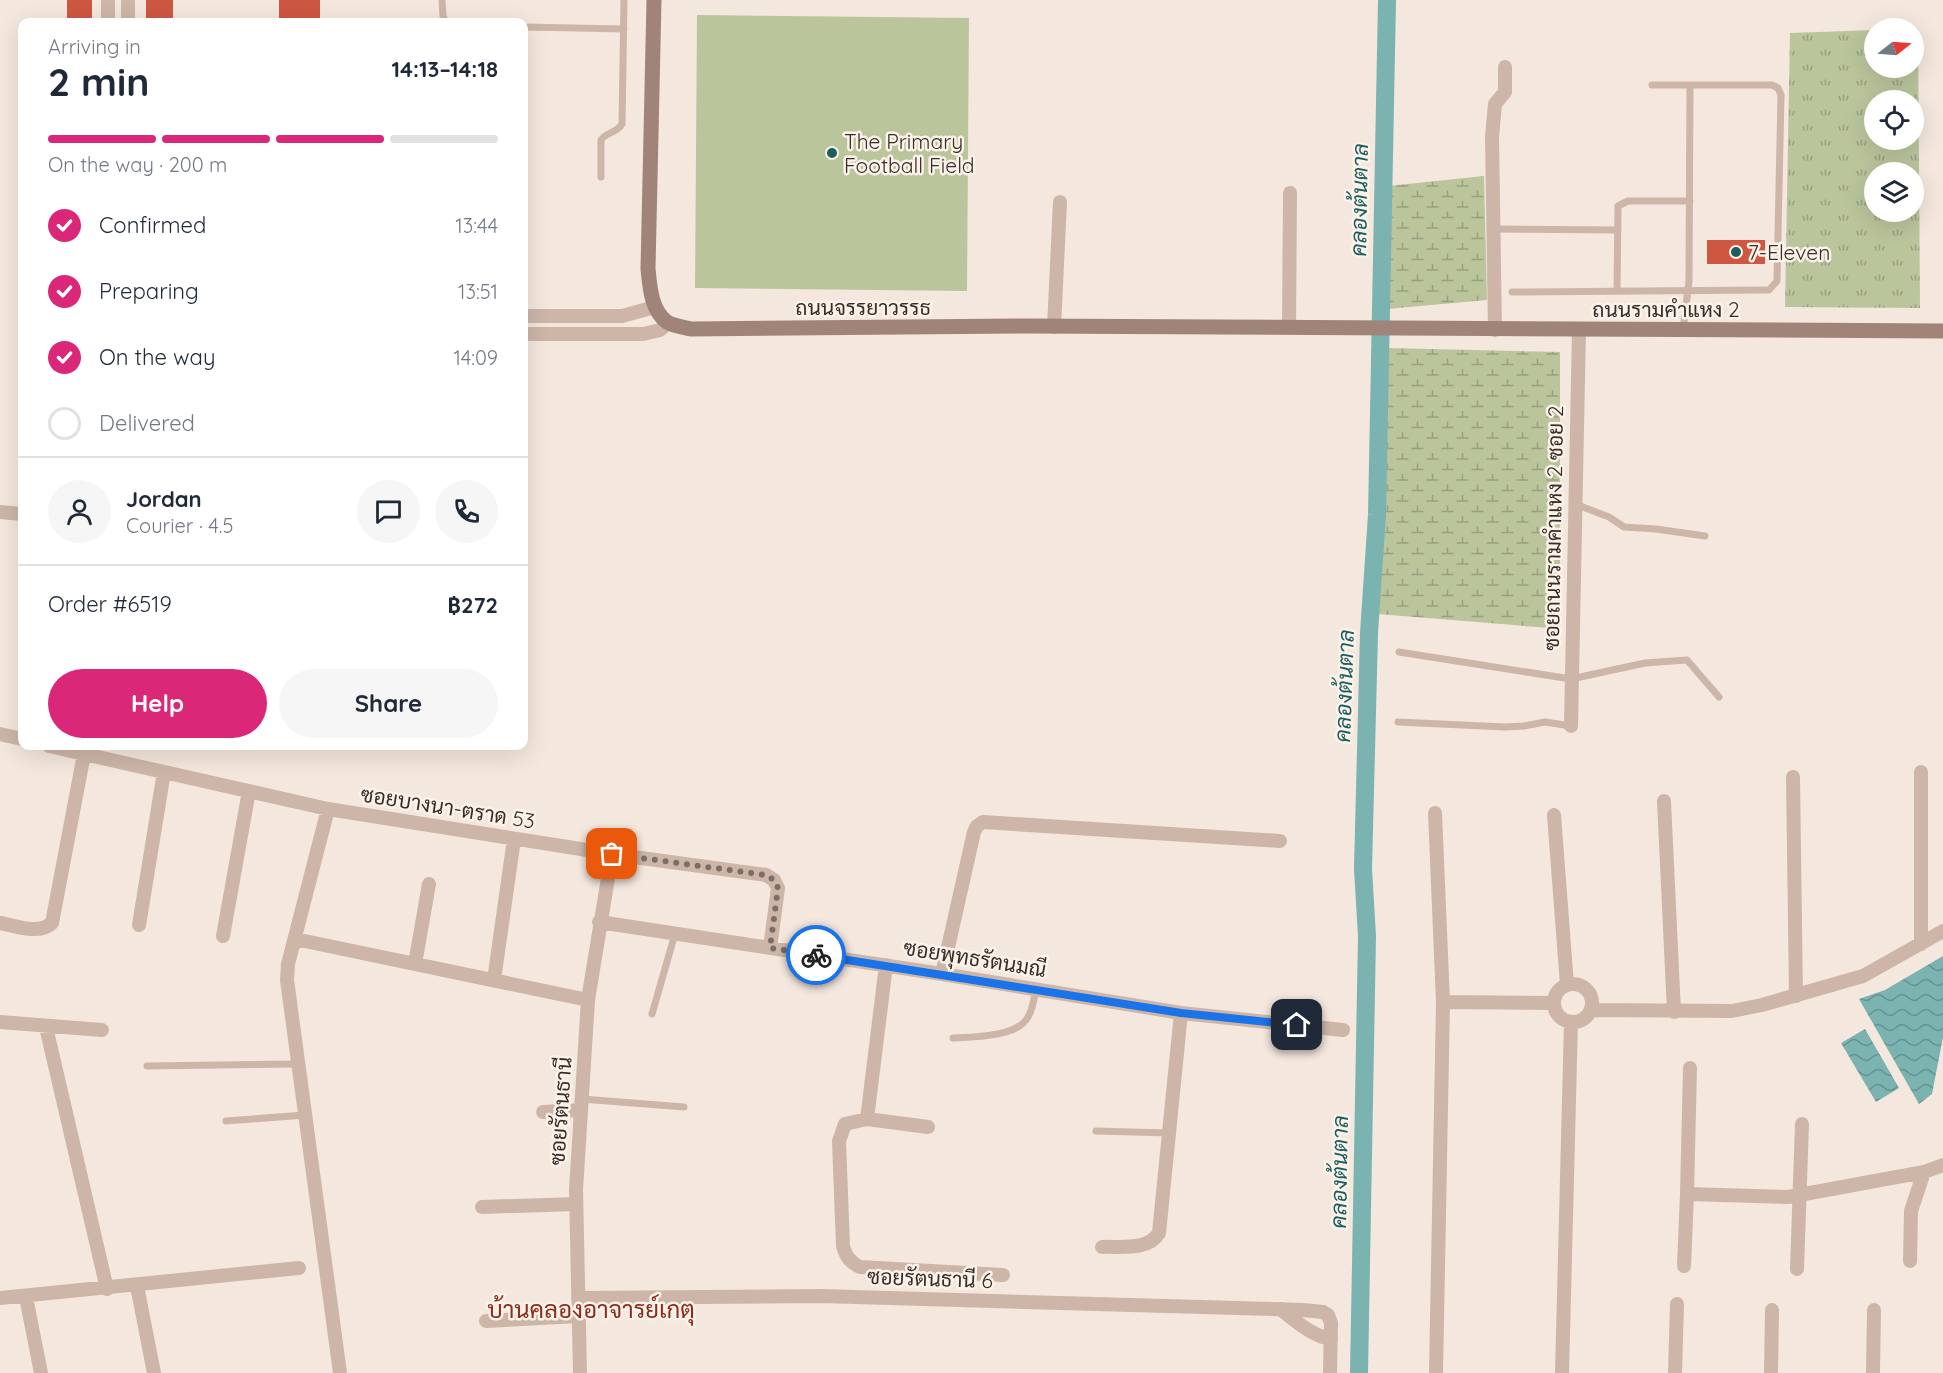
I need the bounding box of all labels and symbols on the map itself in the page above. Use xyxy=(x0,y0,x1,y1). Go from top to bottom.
north arrow xyxy=(1864,18,1924,78)
place label: The Primary Football Field xyxy=(844,128,975,178)
water label: คลองต้นตาล xyxy=(1344,143,1374,257)
marker: The Primary Football Field xyxy=(825,146,839,160)
place label: 7-Eleven xyxy=(1748,239,1830,265)
marker: 7-Eleven xyxy=(1729,245,1743,259)
street label: ถนนจรรยาวรรธ xyxy=(795,294,931,320)
street label: ถนนรามคำแหง 2 xyxy=(1592,296,1740,322)
street label: ซอยถนนรามคำแหง 2 ซอย 2 xyxy=(1538,405,1568,651)
water label: คลองต้นตาล xyxy=(1328,629,1360,743)
street label: ซอยบางนา-ตราด 53 xyxy=(359,780,537,834)
pin xyxy=(586,828,637,879)
courier xyxy=(786,925,846,985)
street label: ซอยพุทธรัตนมณี xyxy=(901,934,1048,984)
pin xyxy=(1271,999,1322,1050)
street label: ซอยรัตนธานี xyxy=(543,1056,577,1166)
water label: คลองต้นตาล xyxy=(1324,1115,1354,1229)
street label: ซอยรัตนธานี 6 xyxy=(867,1263,993,1293)
district label: บ้านคลองอาจารย์เกตุ xyxy=(487,1294,695,1326)

